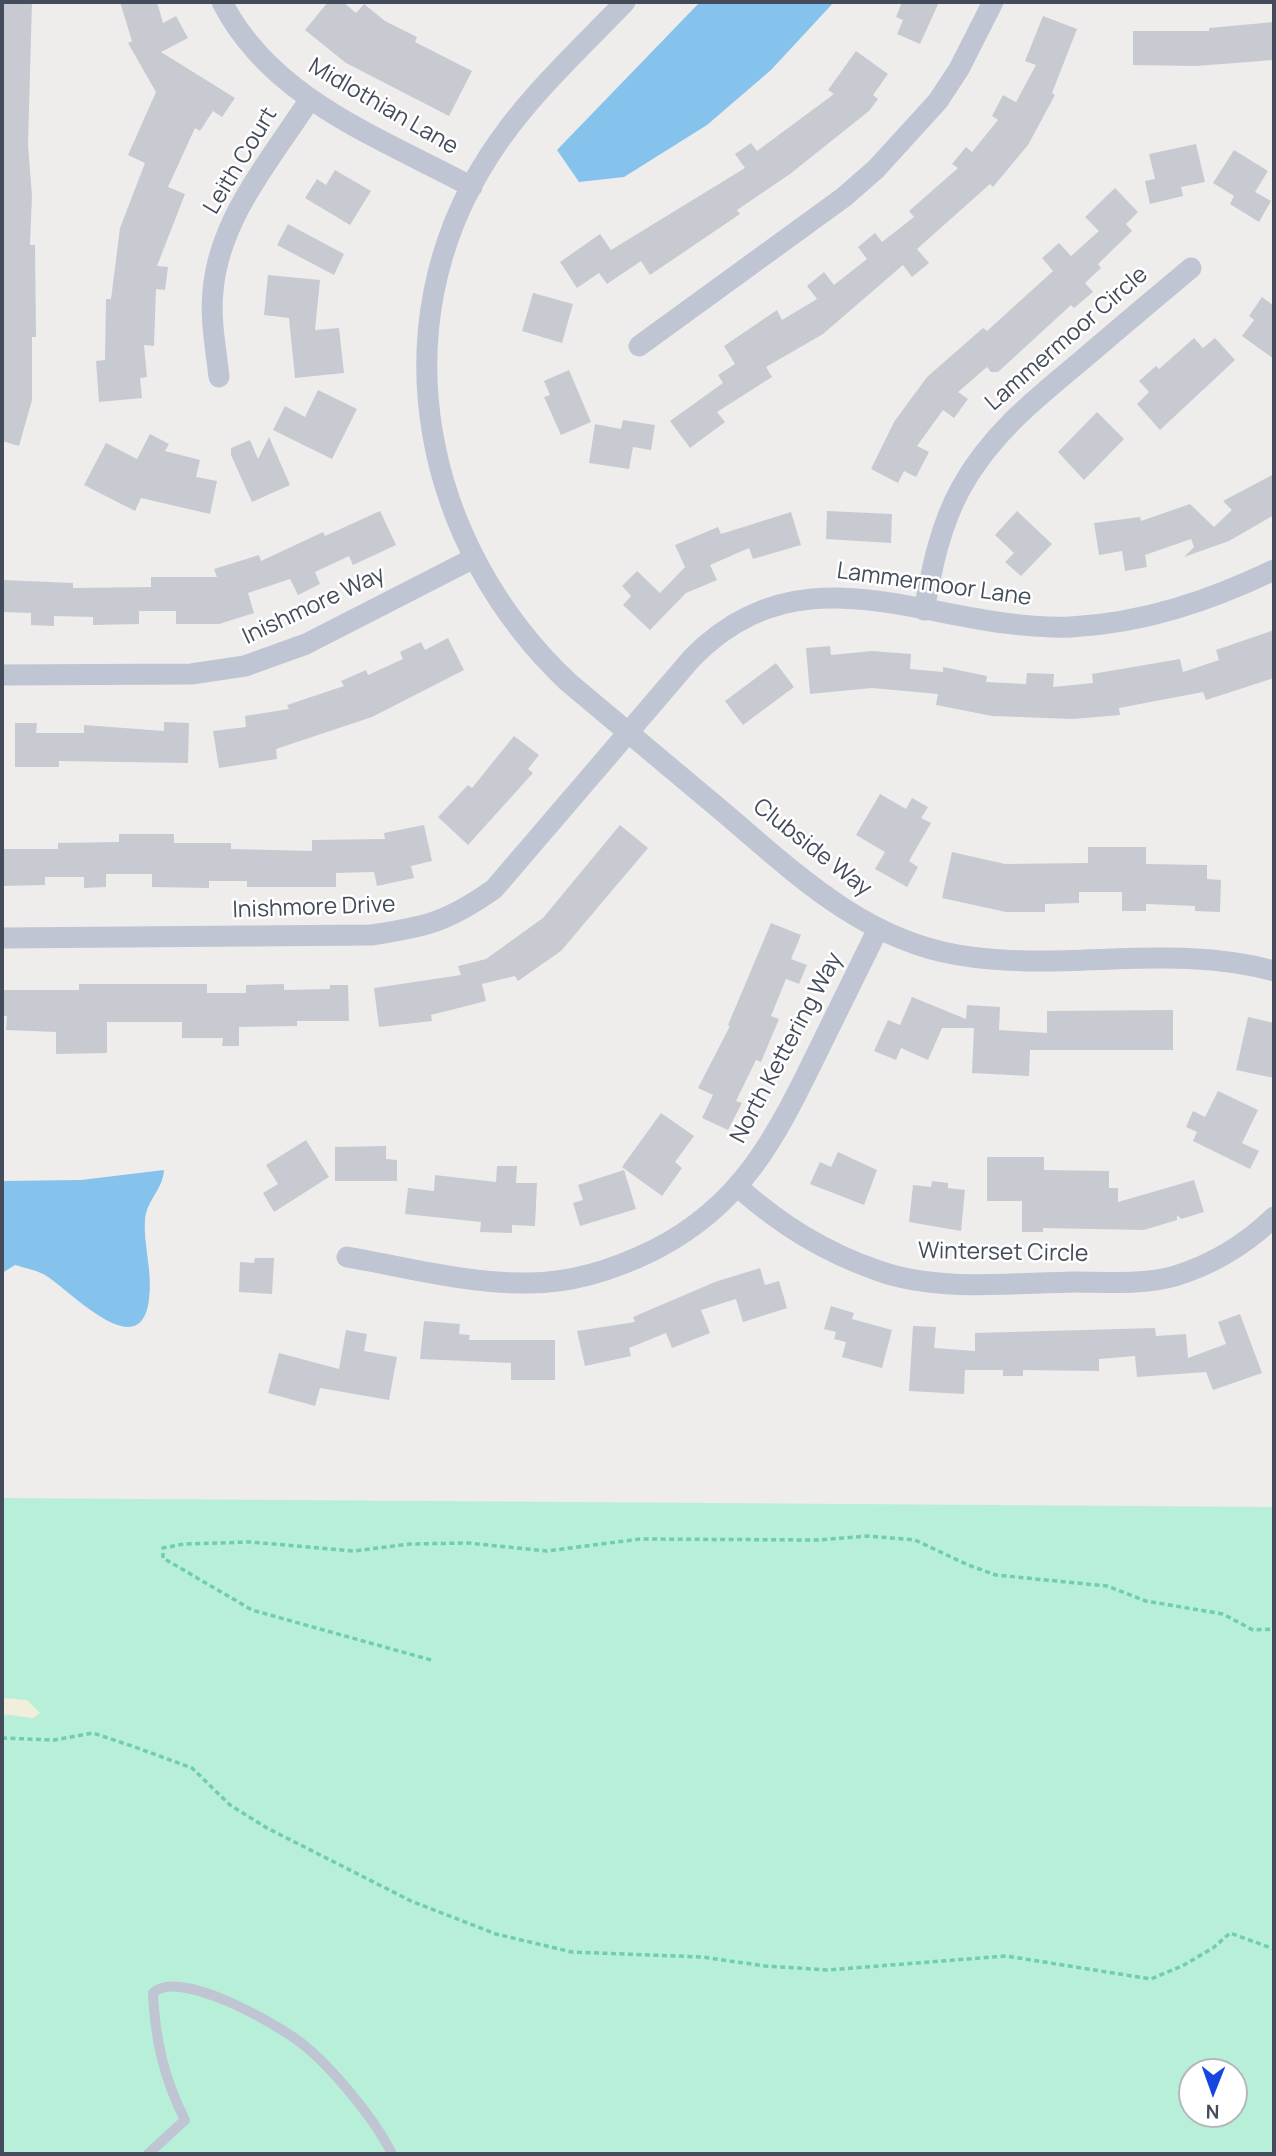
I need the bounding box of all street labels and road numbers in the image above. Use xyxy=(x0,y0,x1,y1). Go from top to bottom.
street label: Midlothian Lane xyxy=(303,53,463,161)
street label: Leith Court xyxy=(198,103,284,219)
street label: Lammermoor Circle xyxy=(980,261,1154,417)
street label: Lammermoor Lane xyxy=(835,558,1033,612)
street label: Inishmore Way xyxy=(238,561,390,651)
street label: Clubside Way xyxy=(747,793,877,903)
street label: Inishmore Drive xyxy=(232,891,396,925)
street label: North Kettering Way xyxy=(725,948,849,1148)
street label: Winterset Circle xyxy=(918,1238,1088,1268)

